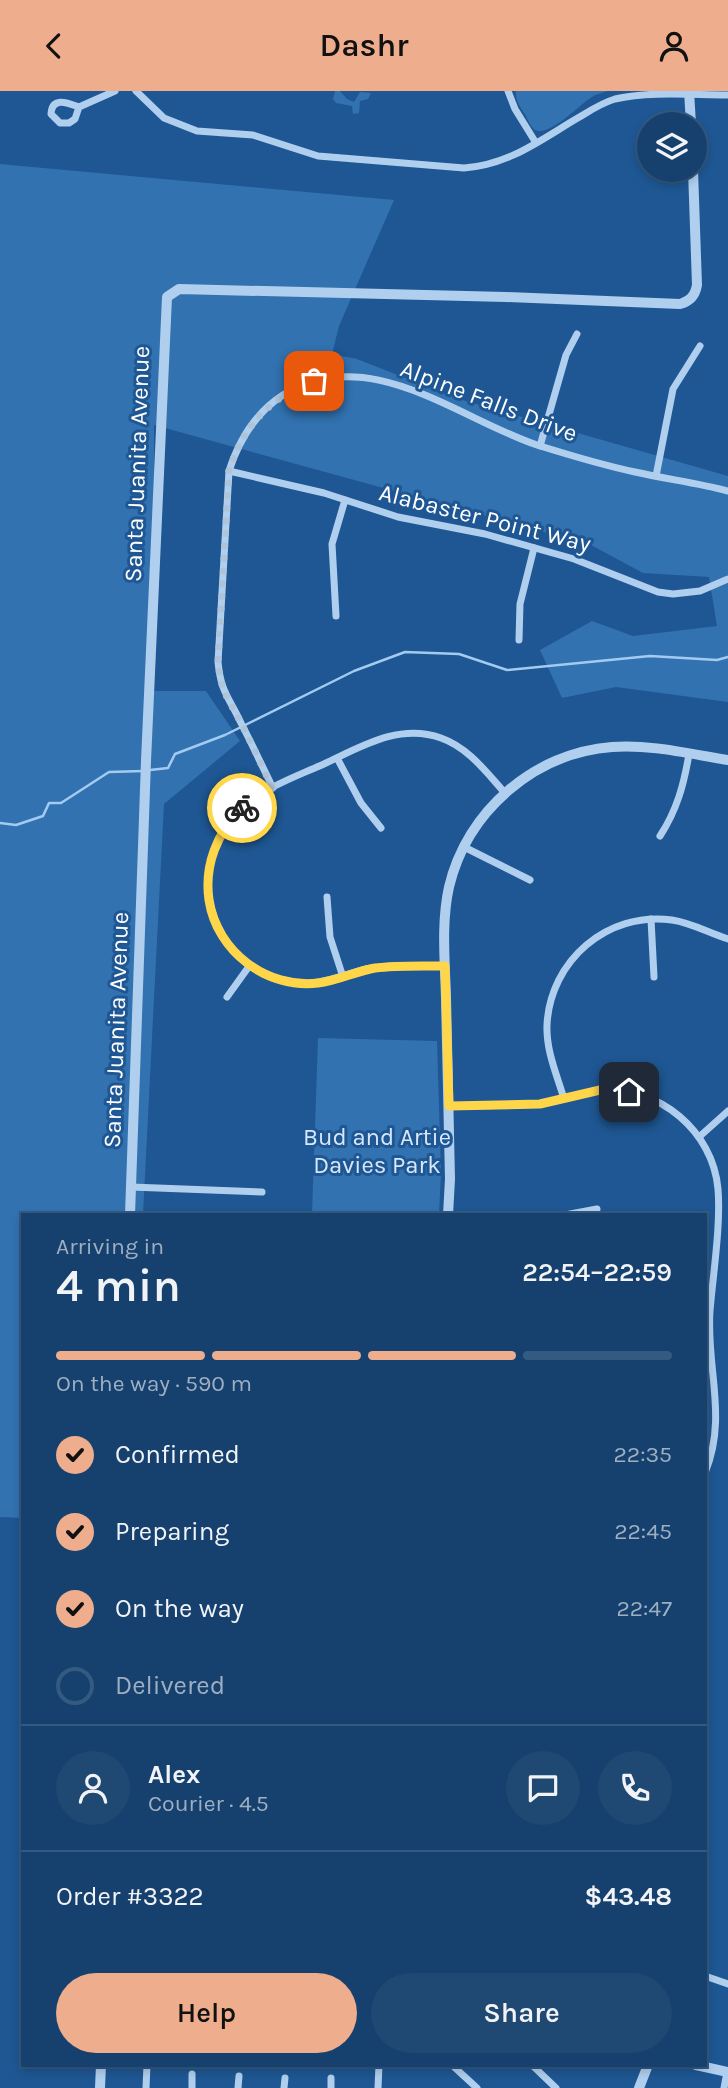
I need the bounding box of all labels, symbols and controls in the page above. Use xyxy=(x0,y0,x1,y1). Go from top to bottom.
icon: back xyxy=(35,27,73,65)
text: Dashr xyxy=(319,27,409,64)
icon: person xyxy=(655,27,693,65)
map controls xyxy=(637,112,707,182)
button: layers xyxy=(637,112,707,182)
street label: Santa Juanita Avenue xyxy=(119,346,155,582)
pin xyxy=(284,351,344,411)
street label: Alpine Falls Drive xyxy=(397,354,581,448)
icon: bag xyxy=(295,362,333,400)
street label: Alabaster Point Way xyxy=(376,478,594,558)
courier xyxy=(207,773,277,843)
icon: bike xyxy=(223,789,261,827)
street label: Santa Juanita Avenue xyxy=(98,912,134,1148)
pin xyxy=(599,1062,659,1122)
icon: home xyxy=(610,1073,648,1111)
park label: Bud and Artie Davies Park xyxy=(303,1123,451,1179)
text: Arriving in xyxy=(56,1233,164,1260)
text: 22:54–22:59 xyxy=(522,1257,672,1288)
text: 4 min xyxy=(56,1259,181,1313)
text: On the way · 590 m xyxy=(56,1370,252,1397)
icon: check xyxy=(56,1436,94,1474)
text: Confirmed xyxy=(115,1439,240,1470)
text: 22:35 xyxy=(613,1441,672,1468)
icon: check xyxy=(56,1513,94,1551)
text: Preparing xyxy=(115,1516,229,1547)
text: 22:45 xyxy=(614,1518,672,1545)
icon: check xyxy=(56,1590,94,1628)
text: On the way xyxy=(115,1593,244,1624)
text: 22:47 xyxy=(616,1595,672,1622)
text: Delivered xyxy=(115,1670,225,1701)
button: person xyxy=(56,1751,130,1825)
button: chat xyxy=(506,1751,580,1825)
button: phone xyxy=(598,1751,672,1825)
text: Alex xyxy=(148,1759,200,1790)
text: Courier · 4.5 xyxy=(148,1790,269,1817)
text: Order #3322 xyxy=(56,1881,204,1912)
text: $43.48 xyxy=(585,1881,672,1912)
button: Help xyxy=(56,1973,357,2053)
button: Share xyxy=(371,1973,672,2053)

